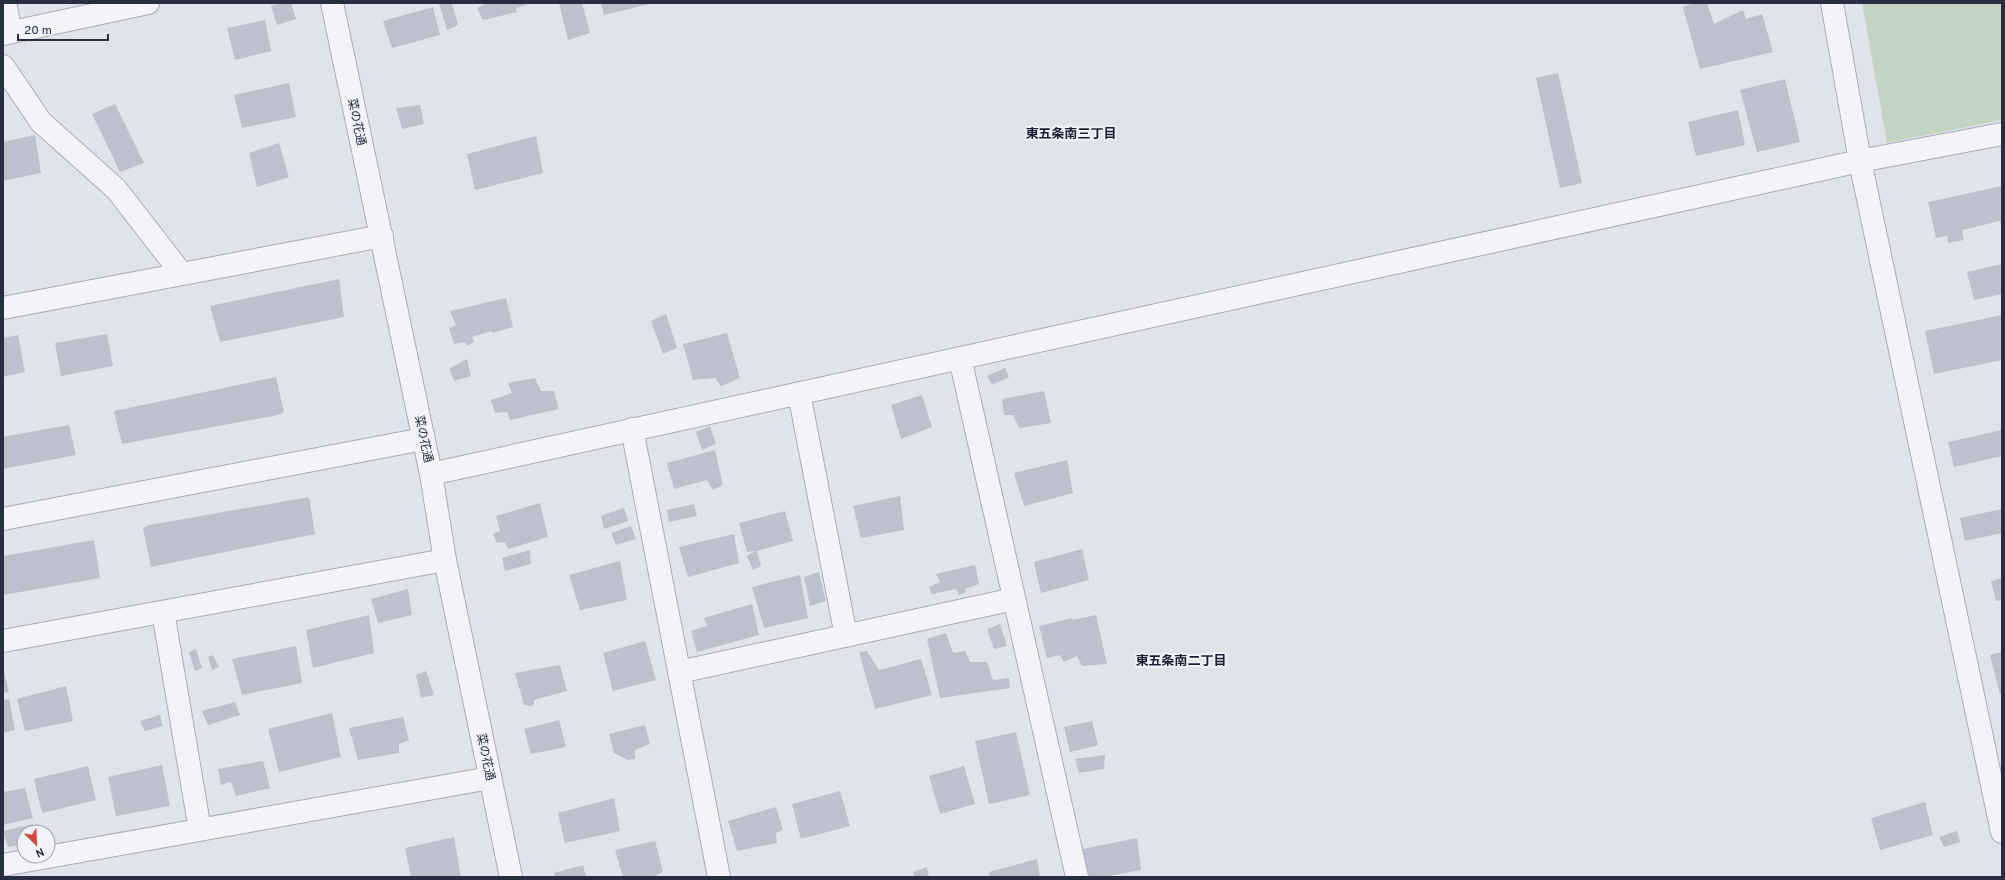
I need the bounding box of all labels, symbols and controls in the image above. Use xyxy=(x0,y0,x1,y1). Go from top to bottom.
scale bar xyxy=(18,16,108,42)
text: 20 m xyxy=(24,23,52,39)
street label: 菜の花通 xyxy=(343,97,369,147)
district label: 東五条南三丁目 xyxy=(1025,126,1117,143)
street label: 菜の花通 xyxy=(410,414,436,464)
district label: 東五条南二丁目 xyxy=(1135,653,1227,670)
street label: 菜の花通 xyxy=(472,732,498,782)
north arrow xyxy=(16,824,56,864)
text: N xyxy=(33,844,46,860)

